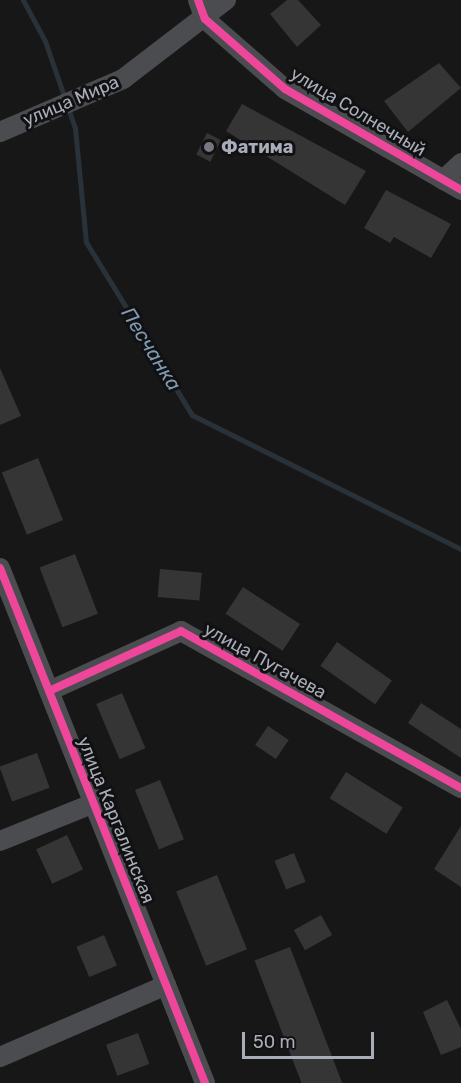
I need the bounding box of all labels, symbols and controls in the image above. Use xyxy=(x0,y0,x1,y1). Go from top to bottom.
street label: улица Солнечный xyxy=(286,63,430,161)
street label: улица Мира xyxy=(20,71,122,131)
place label: Фатима xyxy=(221,136,293,158)
marker: Фатима xyxy=(202,140,216,154)
water label: Песчанка xyxy=(116,303,186,395)
street label: улица Пугачева xyxy=(200,618,330,704)
street label: улица Каргалинская xyxy=(73,734,159,906)
scale bar xyxy=(245,1020,377,1058)
text: 50 m xyxy=(253,1031,296,1053)

